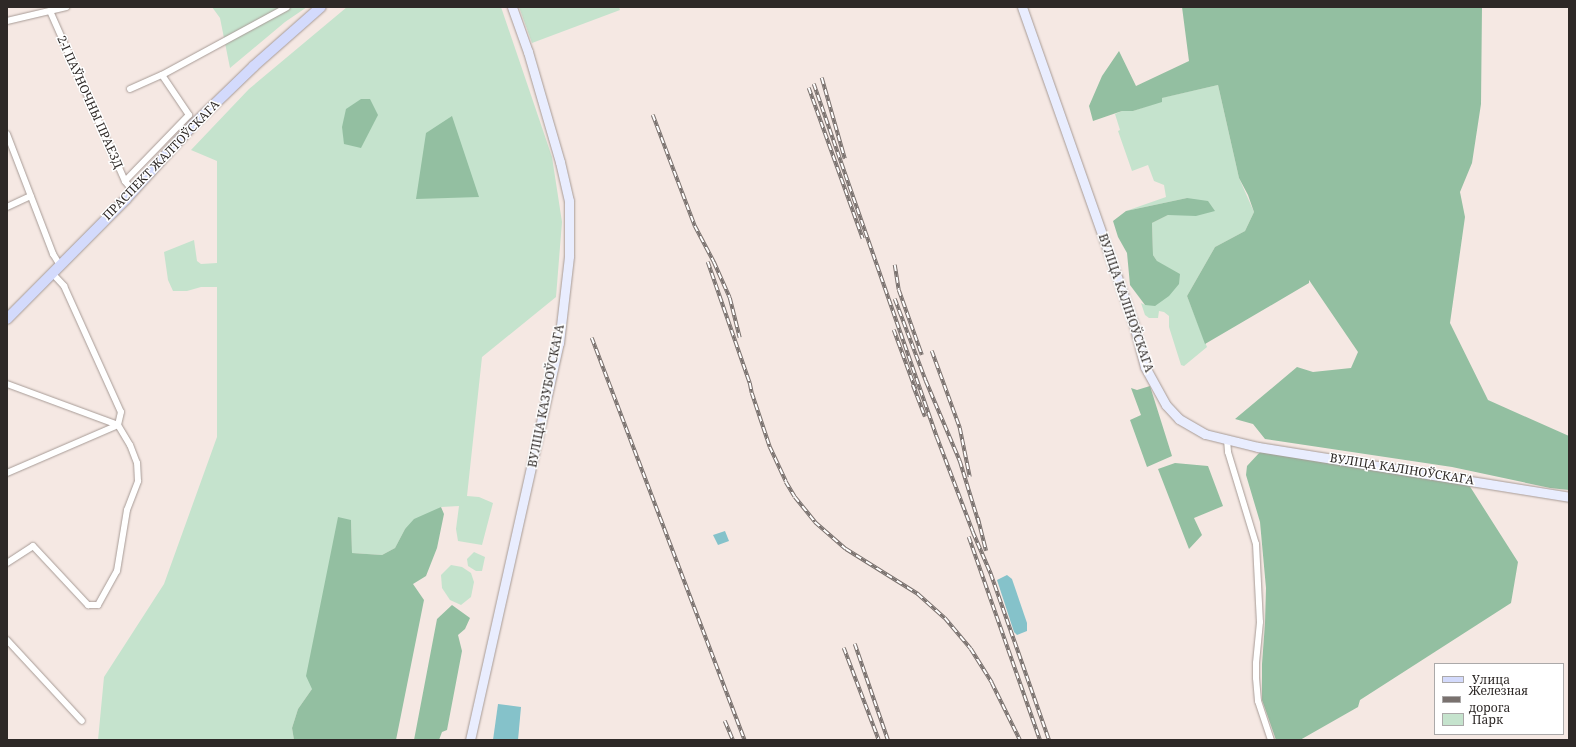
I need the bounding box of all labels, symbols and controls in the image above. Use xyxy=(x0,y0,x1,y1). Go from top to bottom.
street label: 2-І ПАЎНОЧНЫ ПРАЕЗД xyxy=(54,33,126,171)
street label: ПРАСПЕКТ ЖАЛТОЎСКАГА xyxy=(100,97,222,223)
street label: ВУЛІЦА КАЛІНОЎСКАГА xyxy=(1095,232,1157,374)
street label: ВУЛІЦА КАЗУБОЎСКАГА xyxy=(525,323,567,469)
street label: ВУЛІЦА КАЛІНОЎСКАГА xyxy=(1329,450,1475,488)
legend xyxy=(1434,663,1564,735)
text: Улица xyxy=(1472,671,1510,688)
text: Железная дорога xyxy=(1469,682,1528,716)
text: Парк xyxy=(1472,711,1503,728)

